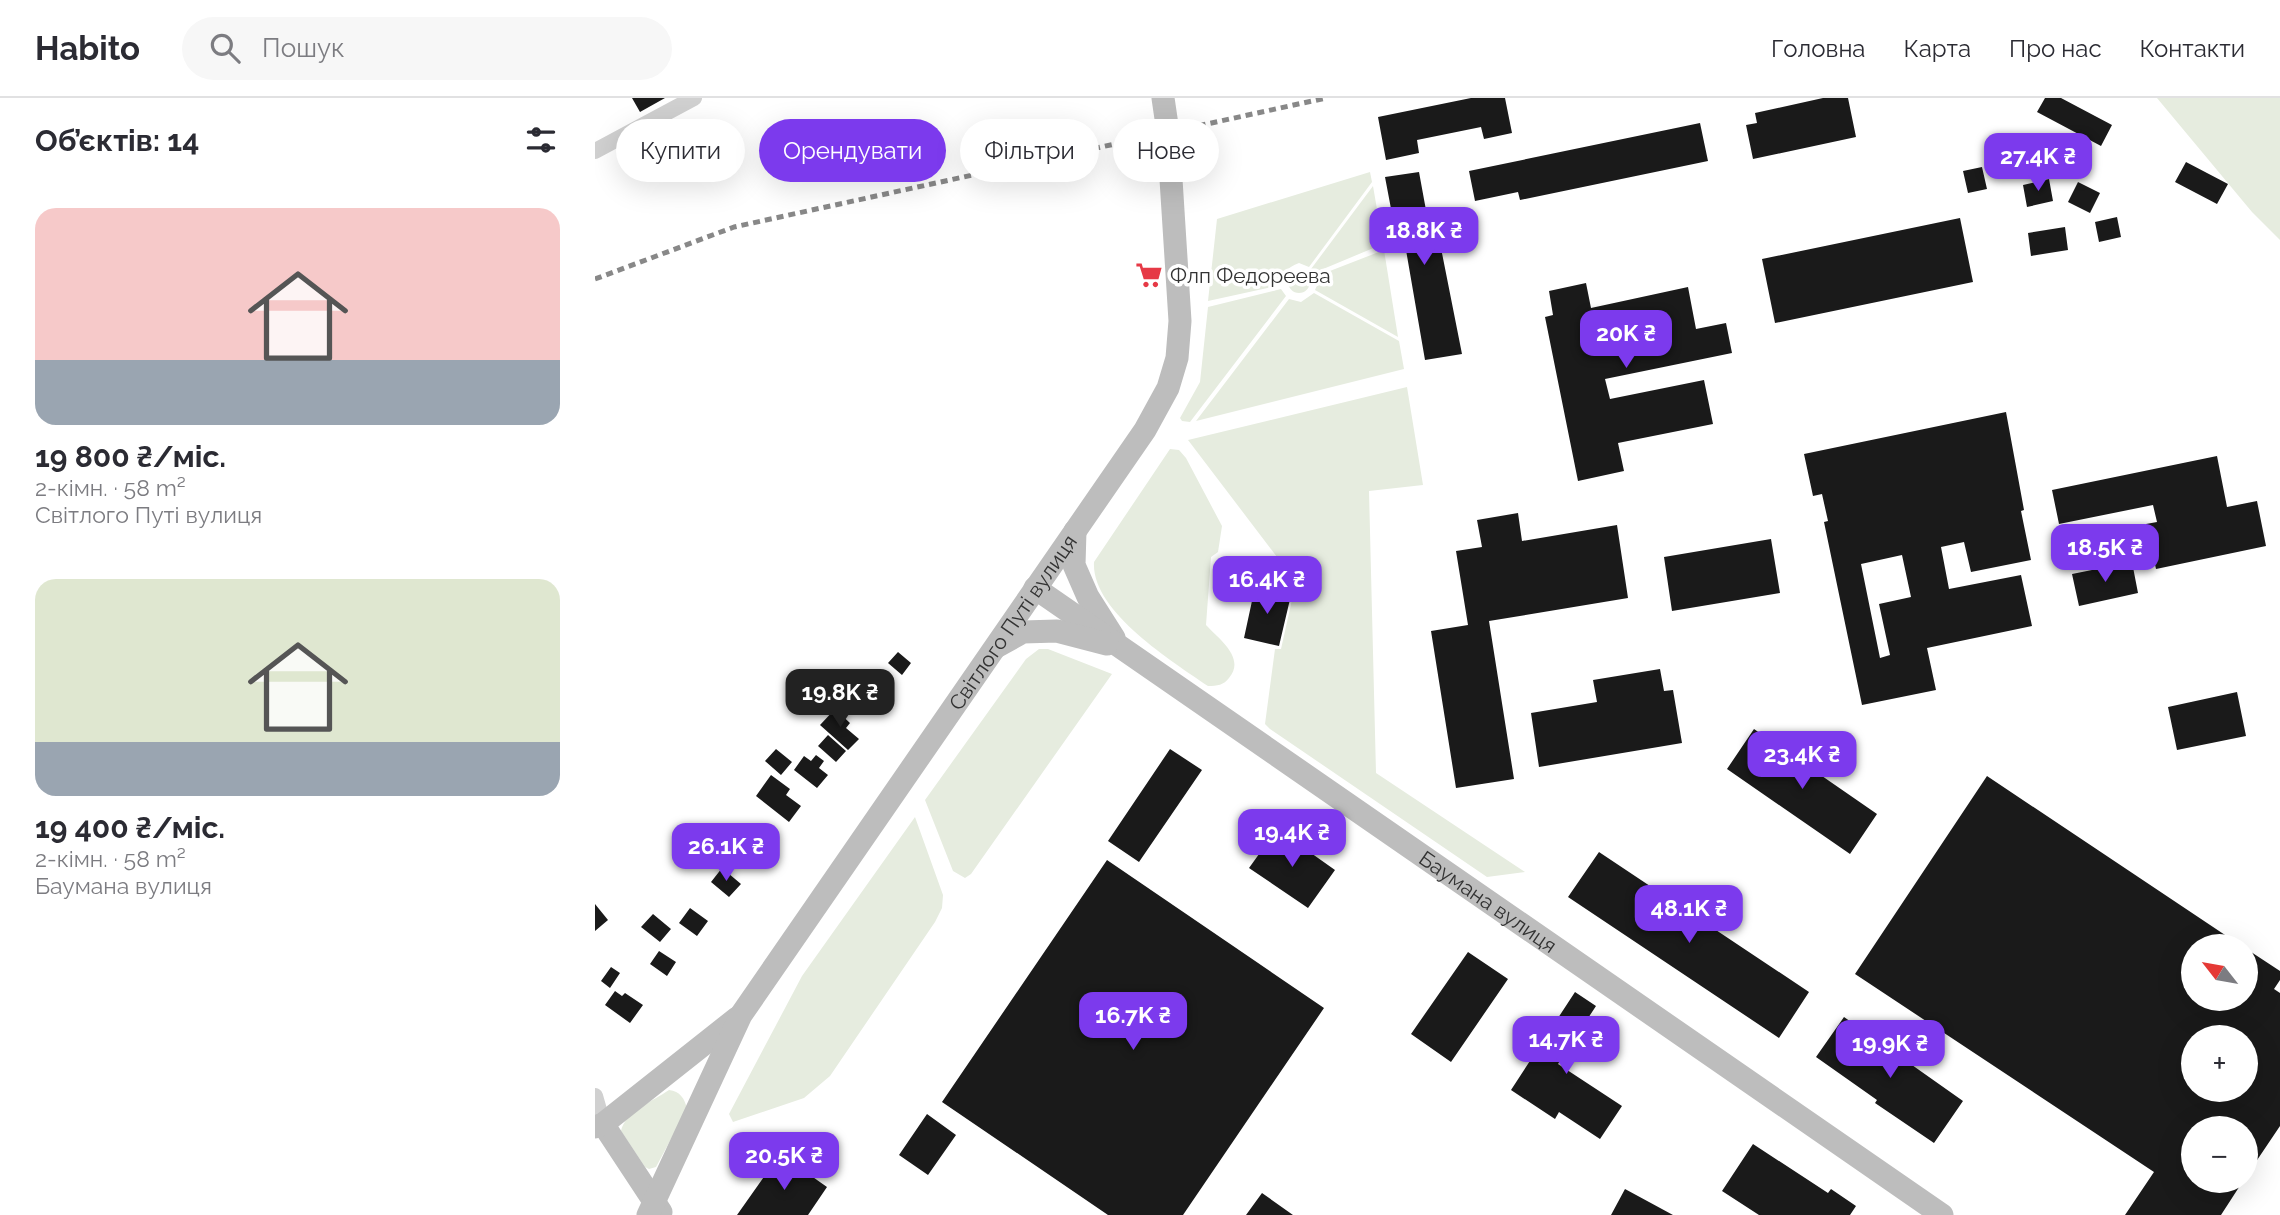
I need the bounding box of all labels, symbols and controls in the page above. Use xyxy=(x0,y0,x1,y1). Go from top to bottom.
search box xyxy=(182,17,672,80)
text: Habito xyxy=(35,29,140,68)
icon: search xyxy=(206,29,244,67)
text: Пошук xyxy=(262,33,345,63)
text: Головна xyxy=(1771,34,1865,63)
text: Карта xyxy=(1903,34,1971,63)
text: Про нас xyxy=(2009,34,2102,63)
text: Контакти xyxy=(2140,34,2245,63)
chip: Купити xyxy=(616,119,745,182)
chip: Орендувати xyxy=(759,119,946,182)
chip: Фільтри xyxy=(960,119,1099,182)
chip: Нове xyxy=(1113,119,1219,182)
icon: filters xyxy=(522,121,560,159)
text: Об’єктів: 14 xyxy=(35,123,199,158)
pin: 27.4K ₴ xyxy=(1973,134,2103,193)
text: 27.4K ₴ xyxy=(2000,142,2076,169)
pin: 18.8K ₴ xyxy=(1359,208,1489,267)
text: 18.8K ₴ xyxy=(1385,216,1463,243)
icon: home xyxy=(235,253,361,379)
supermarket icon: Флп Федореева xyxy=(1134,260,1164,290)
place label: Флп Федореева xyxy=(1170,263,1331,288)
pin: 20K ₴ xyxy=(1577,310,1675,370)
text: 20K ₴ xyxy=(1596,319,1656,346)
text: 19 800 ₴/міс. xyxy=(35,439,226,474)
text: 2-кімн. · 58 m² xyxy=(35,474,186,501)
text: Світлого Путі вулиця xyxy=(35,501,262,528)
pin: 18.5K ₴ xyxy=(2040,524,2170,584)
street label: Світлого Путі вулиця xyxy=(943,530,1082,715)
text: 18.5K ₴ xyxy=(2067,533,2143,560)
pin: 16.4K ₴ xyxy=(1202,556,1332,616)
text: 16.4K ₴ xyxy=(1229,565,1305,592)
icon: home xyxy=(235,624,361,750)
pin: 19.8K ₴ xyxy=(775,670,905,729)
text: 19.8K ₴ xyxy=(802,678,878,705)
pin: 23.4K ₴ xyxy=(1737,732,1867,791)
text: 23.4K ₴ xyxy=(1763,740,1841,767)
text: 19 400 ₴/міс. xyxy=(35,810,225,845)
pin: 19.4K ₴ xyxy=(1227,810,1357,869)
text: 19.4K ₴ xyxy=(1254,818,1330,845)
pin: 26.1K ₴ xyxy=(661,824,791,883)
text: 26.1K ₴ xyxy=(688,832,764,859)
text: 2-кімн. · 58 m² xyxy=(35,845,186,872)
street label: Баумана вулиця xyxy=(1415,845,1562,958)
text: Баумана вулиця xyxy=(35,872,212,899)
pin: 48.1K ₴ xyxy=(1624,886,1754,945)
text: 48.1K ₴ xyxy=(1651,894,1727,921)
north arrow xyxy=(2181,934,2257,1012)
map controls xyxy=(2181,934,2258,1193)
pin: 16.7K ₴ xyxy=(1068,992,1198,1052)
text: 16.7K ₴ xyxy=(1095,1001,1171,1028)
pin: 14.7K ₴ xyxy=(1501,1016,1631,1076)
pin: 19.9K ₴ xyxy=(1825,1020,1955,1080)
text: 14.7K ₴ xyxy=(1528,1025,1604,1052)
button: + xyxy=(2181,1025,2258,1102)
text: 19.9K ₴ xyxy=(1852,1029,1928,1056)
button: − xyxy=(2181,1116,2258,1193)
pin: 20.5K ₴ xyxy=(719,1132,849,1192)
text: 20.5K ₴ xyxy=(745,1141,823,1168)

